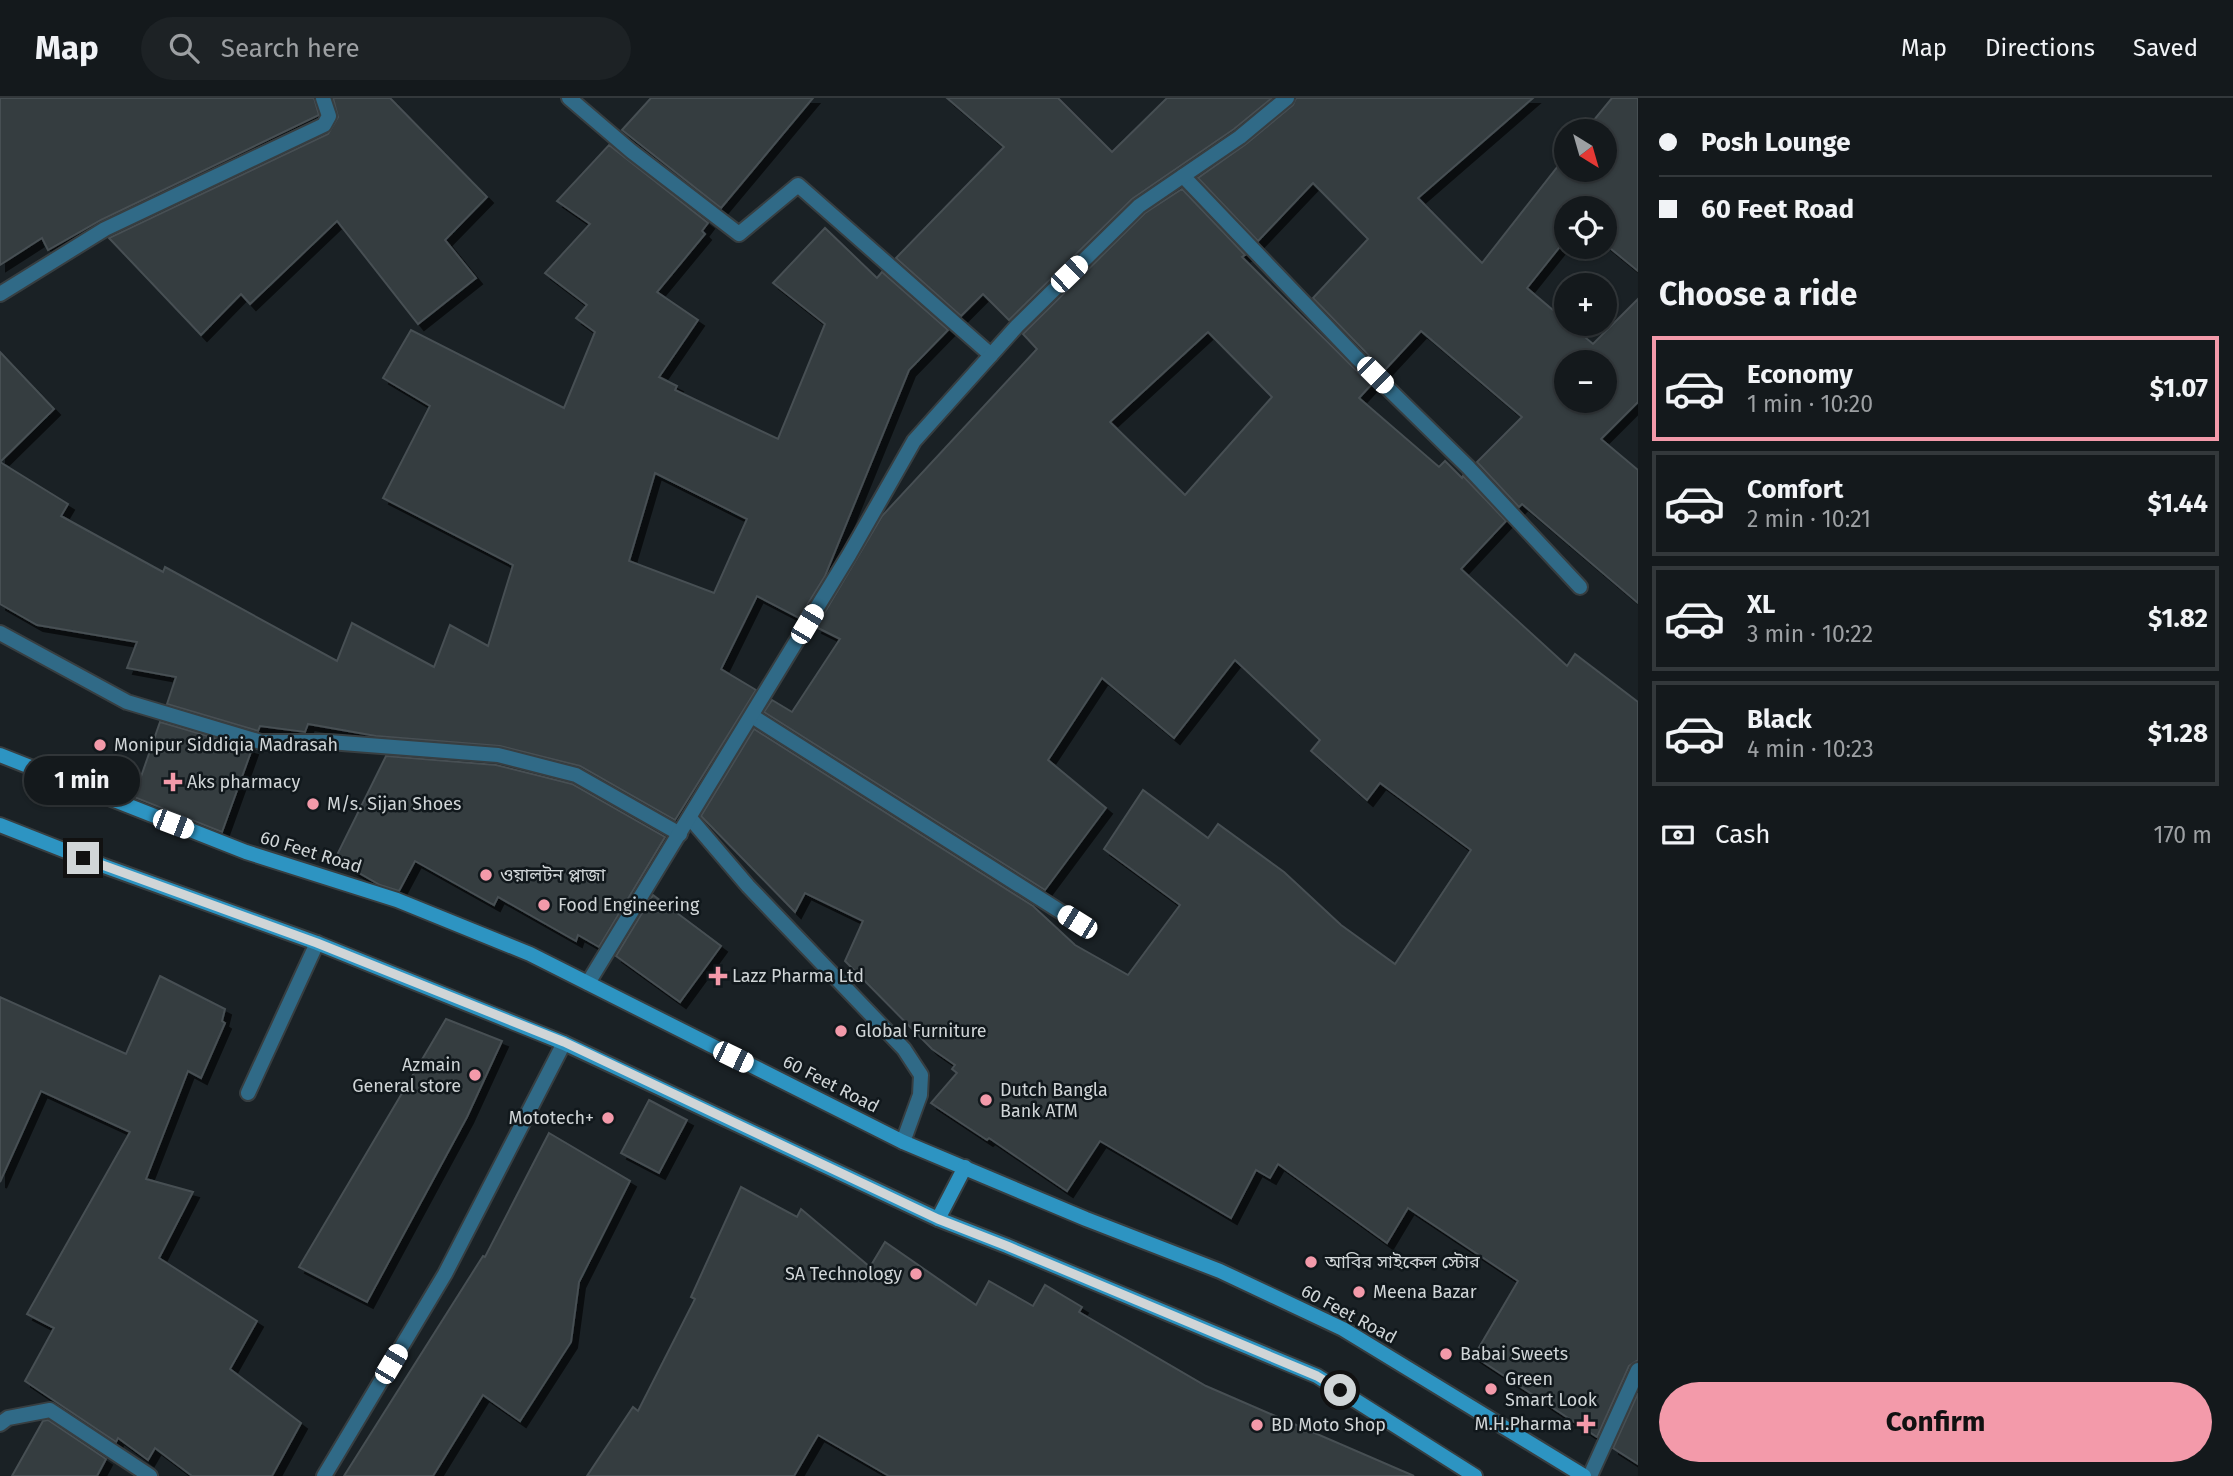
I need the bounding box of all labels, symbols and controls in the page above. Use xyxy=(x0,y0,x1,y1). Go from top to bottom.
search box xyxy=(141,17,631,80)
text: Map xyxy=(35,28,99,68)
icon: search xyxy=(165,29,203,67)
text: Search here xyxy=(221,33,360,64)
text: Map xyxy=(1901,34,1947,62)
text: Directions xyxy=(1985,34,2095,62)
text: Saved xyxy=(2133,34,2198,62)
north arrow xyxy=(1554,119,1617,182)
map controls xyxy=(1554,119,1617,413)
text: Posh Lounge xyxy=(1701,127,1851,158)
text: 60 Feet Road xyxy=(1701,194,1854,225)
button: locate xyxy=(1554,196,1617,259)
car xyxy=(1047,252,1092,296)
button: + xyxy=(1554,273,1617,336)
text: Choose a ride xyxy=(1659,275,1857,313)
button: − xyxy=(1554,350,1617,413)
car xyxy=(1353,353,1398,397)
icon: car xyxy=(1663,357,1726,420)
text: Economy xyxy=(1747,359,1853,390)
text: $1.07 xyxy=(2150,373,2208,404)
text: 1 min · 10:20 xyxy=(1747,390,1873,418)
icon: car xyxy=(1663,472,1726,535)
text: Comfort xyxy=(1747,474,1843,505)
text: $1.44 xyxy=(2148,488,2208,519)
text: 2 min · 10:21 xyxy=(1747,505,1871,533)
icon: car xyxy=(1663,587,1726,650)
text: XL xyxy=(1747,589,1775,620)
car xyxy=(788,601,827,647)
text: $1.82 xyxy=(2148,603,2208,634)
text: 3 min · 10:22 xyxy=(1747,620,1873,648)
icon: car xyxy=(1663,702,1726,765)
text: Black xyxy=(1747,704,1812,735)
text: $1.28 xyxy=(2148,718,2208,749)
place label: Monipur Siddiqia Madrasah xyxy=(114,734,338,756)
text: 4 min · 10:23 xyxy=(1747,735,1874,763)
marker: Monipur Siddiqia Madrasah xyxy=(92,737,108,753)
callout: 1 min xyxy=(25,756,141,806)
text: 1 min xyxy=(54,766,110,794)
place label: Aks pharmacy xyxy=(187,771,300,793)
marker: Aks pharmacy xyxy=(165,774,181,790)
place label: M/s. Sijan Shoes xyxy=(327,793,461,815)
marker: M/s. Sijan Shoes xyxy=(305,796,321,812)
car xyxy=(150,807,197,841)
icon: cash xyxy=(1659,816,1697,854)
text: Cash xyxy=(1715,819,1771,850)
text: 170 m xyxy=(2153,821,2212,849)
street label: 60 Feet Road xyxy=(258,826,364,878)
route end xyxy=(67,842,99,874)
place label: ওয়ালটন প্লাজা xyxy=(500,864,606,886)
marker: ওয়ালটন প্লাজা xyxy=(478,867,494,883)
place label: Food Engineering xyxy=(558,894,700,916)
marker: Food Engineering xyxy=(536,897,552,913)
car xyxy=(1054,902,1101,942)
place label: Lazz Pharma Ltd xyxy=(732,965,864,987)
marker: Lazz Pharma Ltd xyxy=(710,968,726,984)
place label: Global Furniture xyxy=(855,1020,987,1042)
marker: Global Furniture xyxy=(833,1023,849,1039)
car xyxy=(710,1038,757,1076)
street label: 60 Feet Road xyxy=(779,1050,883,1118)
place label: Azmain General store xyxy=(352,1054,461,1097)
marker: Azmain General store xyxy=(467,1067,483,1083)
place label: Dutch Bangla Bank ATM xyxy=(1000,1079,1108,1122)
marker: Dutch Bangla Bank ATM xyxy=(978,1092,994,1108)
place label: Mototech+ xyxy=(509,1107,594,1129)
marker: Mototech+ xyxy=(600,1110,616,1126)
place label: আবির সাইকেল স্টোর xyxy=(1324,1251,1480,1273)
marker: আবির সাইকেল স্টোর xyxy=(1303,1254,1319,1270)
place label: SA Technology xyxy=(785,1263,902,1285)
marker: SA Technology xyxy=(908,1266,924,1282)
street label: 60 Feet Road xyxy=(1297,1280,1401,1348)
place label: Meena Bazar xyxy=(1373,1281,1477,1303)
marker: Meena Bazar xyxy=(1351,1284,1367,1300)
car xyxy=(372,1341,411,1387)
place label: Babai Sweets xyxy=(1460,1343,1568,1365)
marker: Babai Sweets xyxy=(1438,1346,1454,1362)
place label: Green Smart Look xyxy=(1505,1368,1598,1411)
route start xyxy=(1324,1374,1356,1406)
marker: Green Smart Look xyxy=(1483,1381,1499,1397)
button: Confirm xyxy=(1659,1382,2212,1462)
place label: M.H.Pharma xyxy=(1475,1413,1572,1435)
place label: BD Moto Shop xyxy=(1271,1414,1386,1436)
marker: M.H.Pharma xyxy=(1578,1416,1594,1432)
marker: BD Moto Shop xyxy=(1249,1417,1265,1433)

